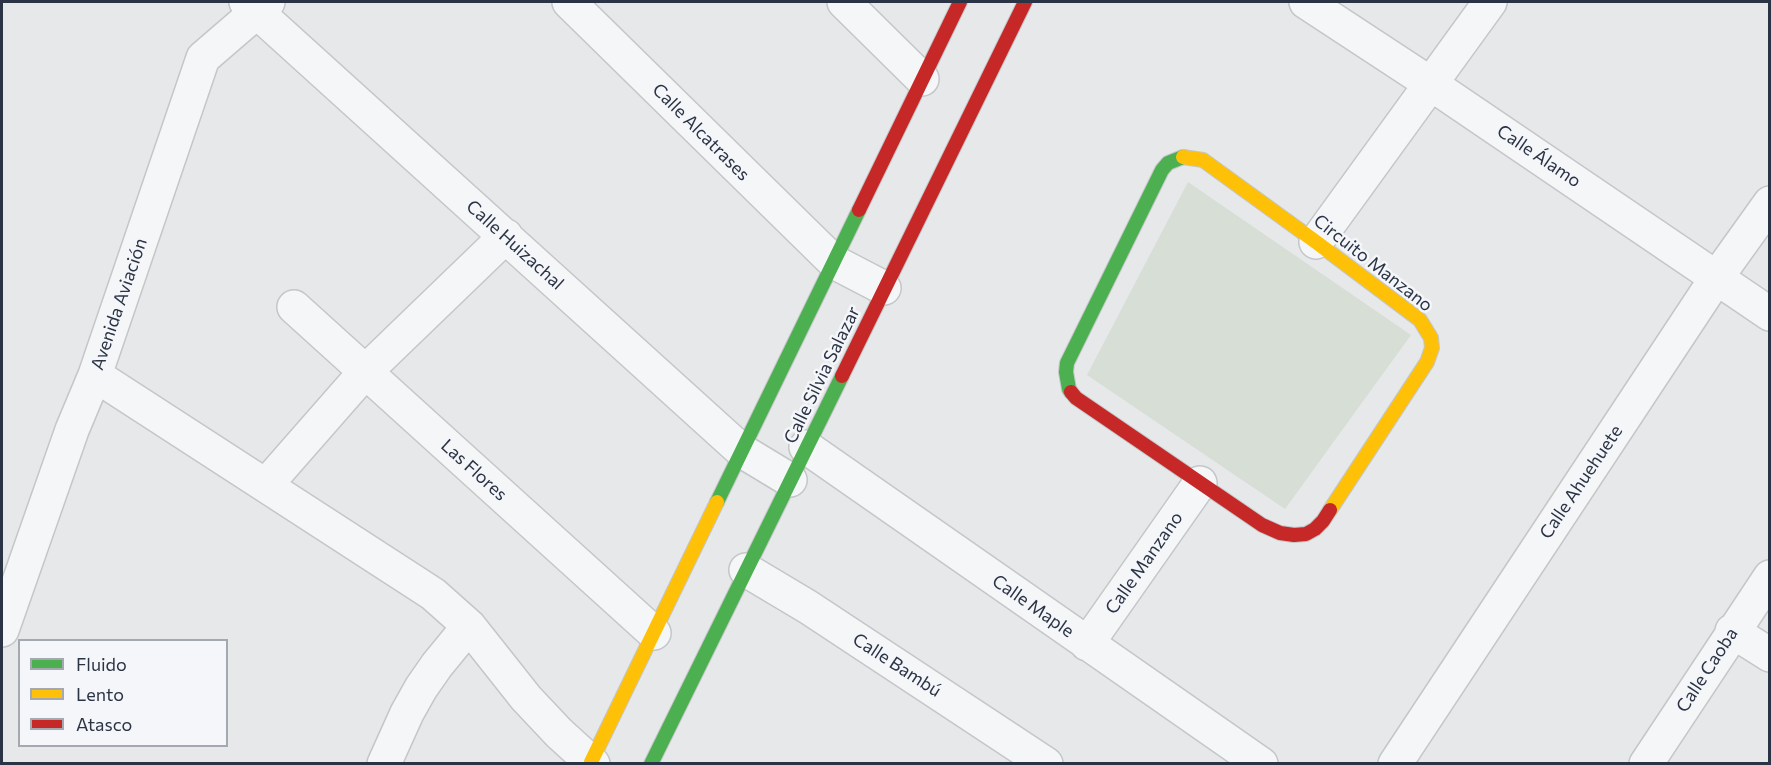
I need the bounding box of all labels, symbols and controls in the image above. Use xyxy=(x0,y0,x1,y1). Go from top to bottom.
street label: Calle Alcatrases xyxy=(648,79,754,185)
street label: Calle Álamo xyxy=(1493,120,1585,192)
street label: Calle Huizachal xyxy=(462,196,568,294)
street label: Circuito Manzano xyxy=(1309,210,1437,316)
street label: Avenida Aviación xyxy=(86,235,152,373)
street label: Calle Silvia Salazar xyxy=(779,303,865,447)
street label: Calle Ahuehuete xyxy=(1535,421,1627,543)
street label: Las Flores xyxy=(436,435,512,505)
street label: Calle Manzano xyxy=(1101,508,1187,618)
street label: Calle Maple xyxy=(988,570,1078,642)
street label: Calle Caoba xyxy=(1672,624,1742,716)
street label: Calle Bambú xyxy=(849,628,945,702)
legend xyxy=(18,639,228,747)
text: Fluido xyxy=(76,653,127,675)
text: Lento xyxy=(76,683,124,705)
text: Atasco xyxy=(76,713,132,735)

